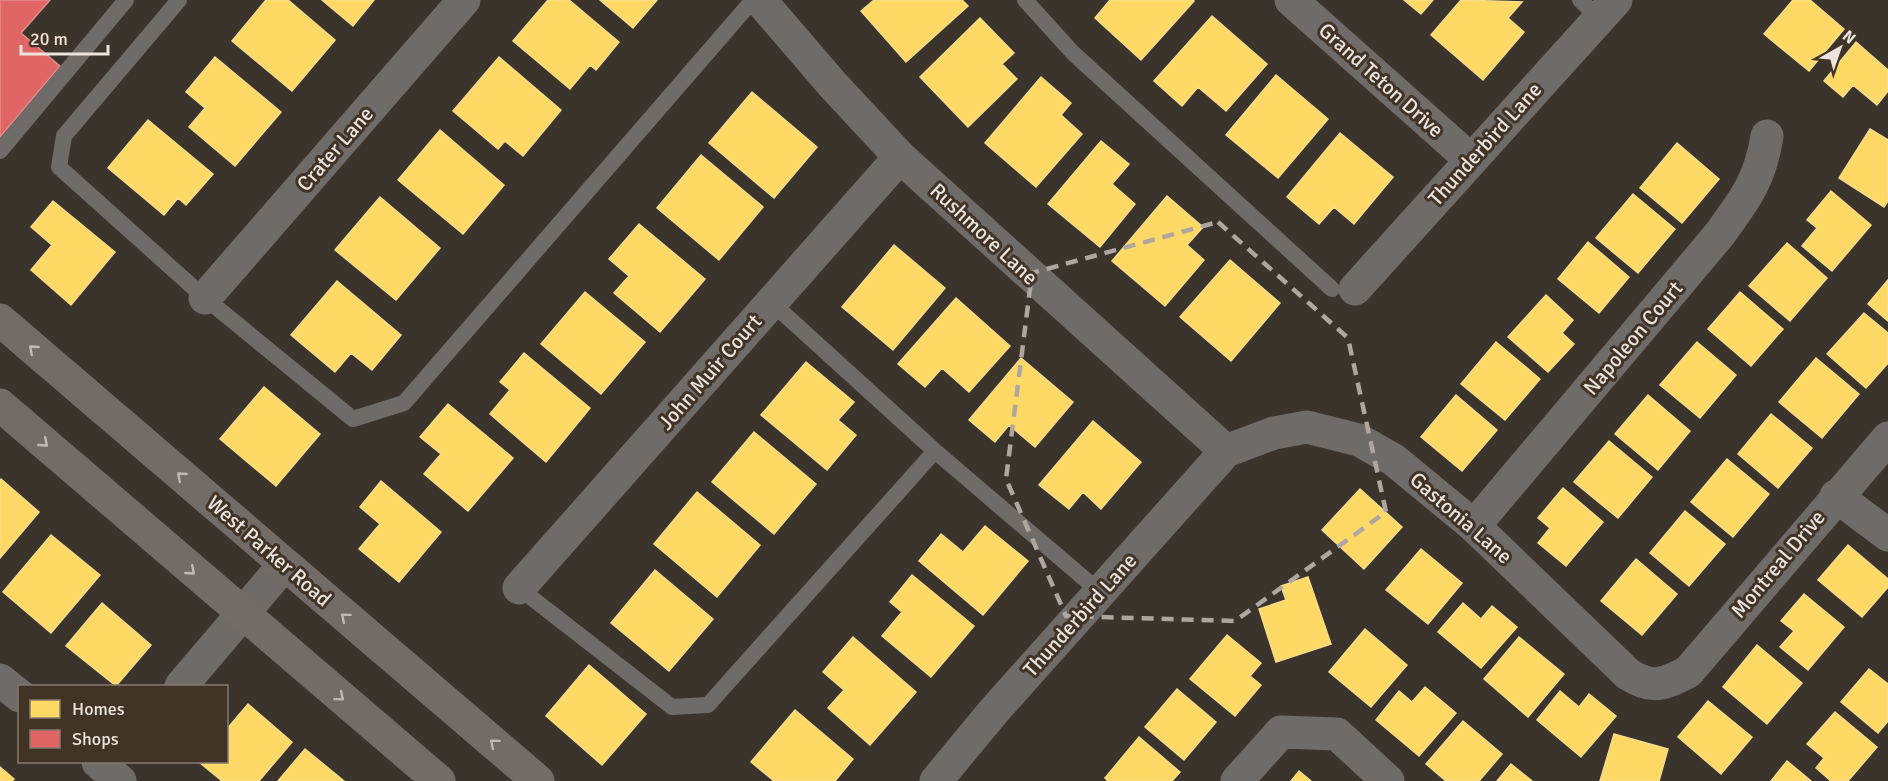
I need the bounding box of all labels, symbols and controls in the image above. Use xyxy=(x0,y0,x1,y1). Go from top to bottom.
street label: Grand Teton Drive xyxy=(1313,17,1449,143)
scale bar xyxy=(21,18,108,56)
north arrow xyxy=(1810,18,1870,78)
text: N xyxy=(1838,26,1860,49)
text: 20 m xyxy=(30,28,68,50)
street label: Thunderbird Lane xyxy=(1423,77,1547,211)
street label: Crater Lane xyxy=(291,101,379,197)
street label: Rushmore Lane xyxy=(925,178,1043,290)
street label: Napoleon Court xyxy=(1578,276,1688,400)
street label: John Muir Court xyxy=(653,309,767,435)
one-way arrow xyxy=(29,345,40,356)
one-way arrow xyxy=(37,436,48,447)
street label: Gastonia Lane xyxy=(1404,466,1518,570)
one-way arrow xyxy=(177,473,188,484)
street label: West Parker Road xyxy=(201,490,337,612)
street label: Montreal Drive xyxy=(1725,505,1831,623)
street label: Thunderbird Lane xyxy=(1018,548,1142,682)
one-way arrow xyxy=(184,564,195,575)
one-way arrow xyxy=(341,613,352,624)
legend xyxy=(18,685,228,763)
one-way arrow xyxy=(333,690,344,701)
text: Homes xyxy=(72,698,125,720)
text: Shops xyxy=(72,728,119,750)
one-way arrow xyxy=(490,739,501,750)

